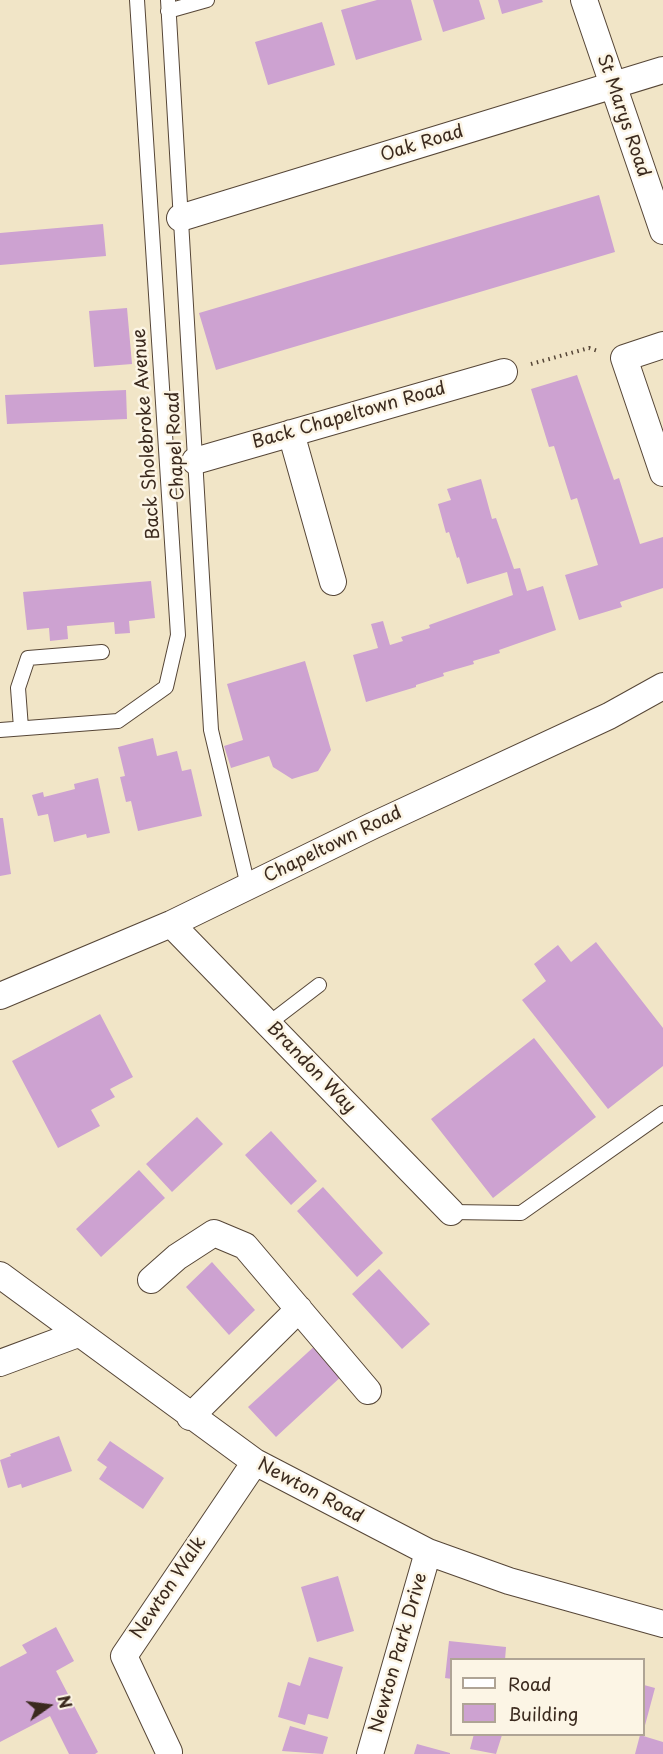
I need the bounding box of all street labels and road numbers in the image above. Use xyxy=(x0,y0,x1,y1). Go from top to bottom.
street label: St Marys Road xyxy=(592,52,654,180)
street label: Oak Road xyxy=(378,121,466,167)
street label: Back Sholebroke Avenue xyxy=(129,328,165,540)
street label: Back Chapeltown Road xyxy=(250,378,448,454)
street label: Chapel Road xyxy=(162,391,190,501)
street label: Chapeltown Road xyxy=(260,802,406,888)
street label: Brandon Way xyxy=(262,1018,360,1118)
street label: Newton Road xyxy=(253,1454,367,1528)
street label: Newton Walk xyxy=(127,1533,211,1643)
street label: Newton Park Drive xyxy=(366,1570,432,1736)

